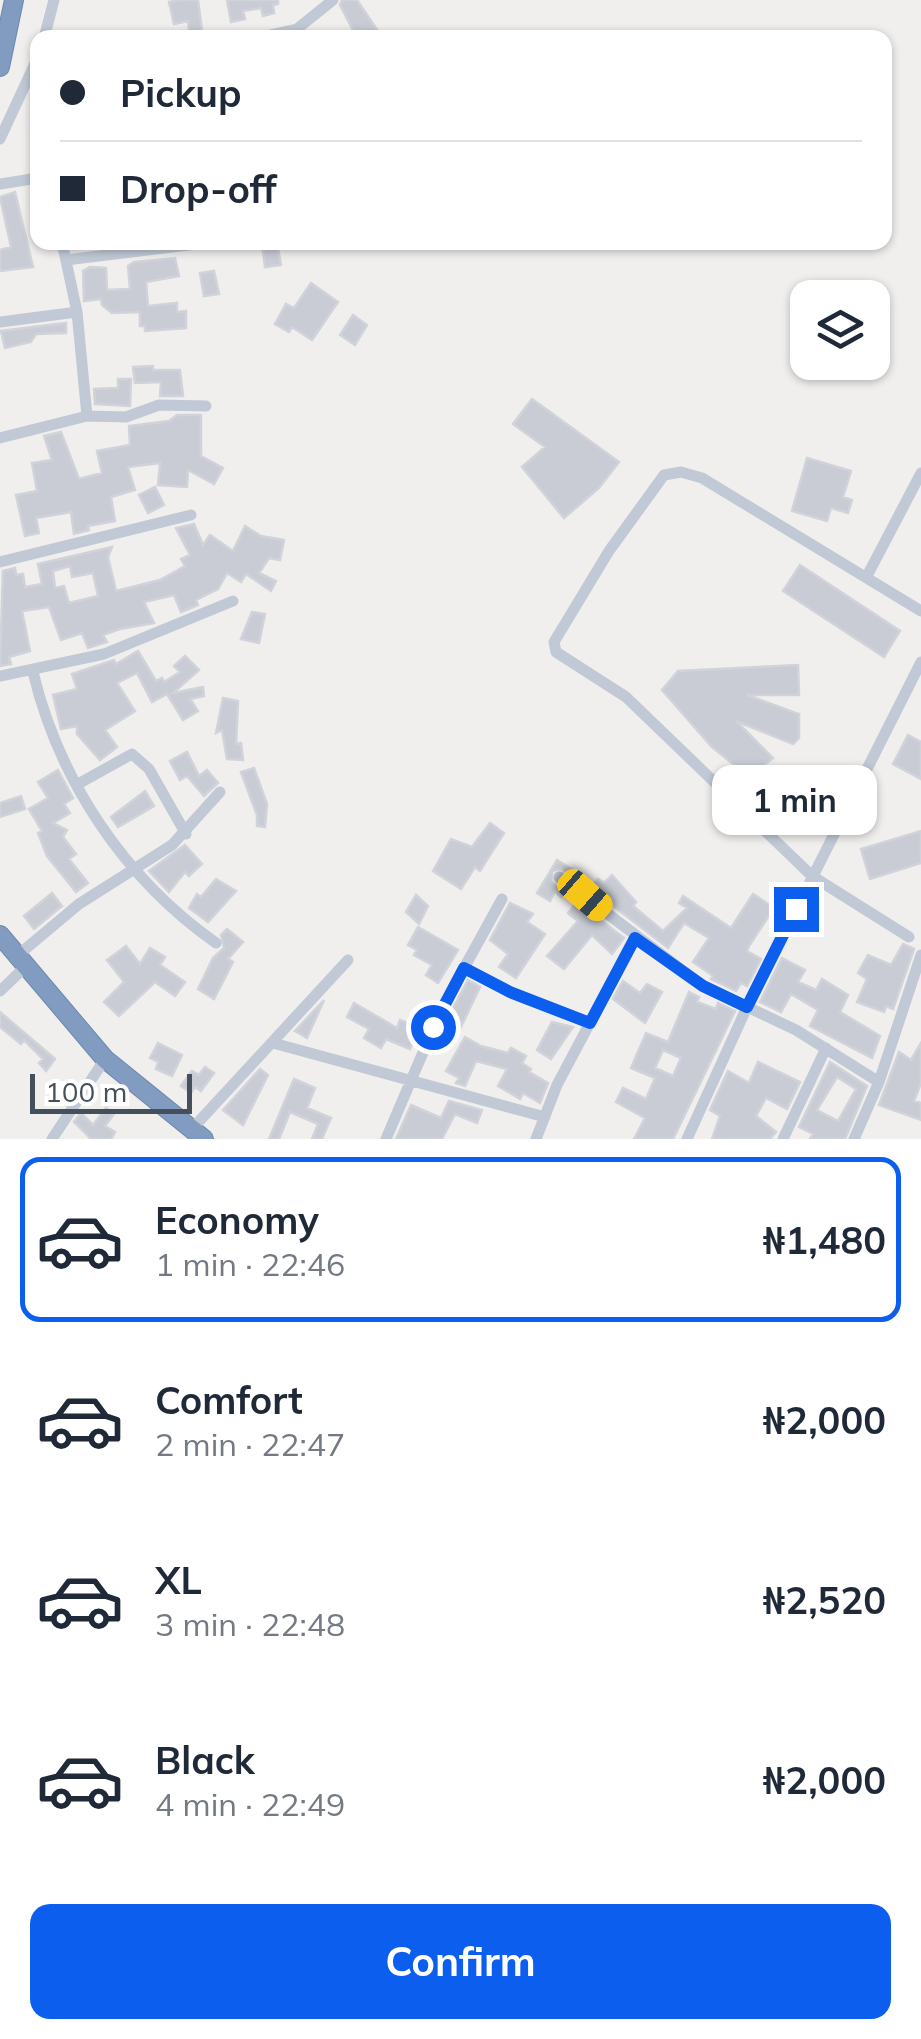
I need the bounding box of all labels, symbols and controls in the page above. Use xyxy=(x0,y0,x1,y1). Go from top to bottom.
text: Pickup xyxy=(120,69,242,117)
text: Drop-off xyxy=(120,165,277,213)
map controls xyxy=(790,280,890,380)
button: layers xyxy=(790,280,890,380)
callout: 1 min xyxy=(714,764,878,834)
text: 1 min xyxy=(752,780,837,820)
car xyxy=(553,864,617,926)
route end xyxy=(774,887,819,932)
route start xyxy=(411,1005,456,1050)
scale bar xyxy=(30,1069,192,1114)
text: 100 m xyxy=(45,1074,127,1109)
icon: car xyxy=(35,1195,125,1285)
text: Economy xyxy=(155,1196,319,1244)
text: ₦1,480 xyxy=(763,1216,886,1264)
text: 1 min · 22:46 xyxy=(155,1244,345,1284)
icon: car xyxy=(35,1375,125,1465)
text: Comfort xyxy=(155,1376,303,1424)
text: ₦2,000 xyxy=(763,1396,886,1444)
text: 2 min · 22:47 xyxy=(155,1424,345,1464)
icon: car xyxy=(35,1555,125,1645)
text: XL xyxy=(155,1556,202,1604)
text: ₦2,520 xyxy=(763,1576,886,1624)
text: 3 min · 22:48 xyxy=(155,1604,345,1644)
icon: car xyxy=(35,1735,125,1825)
text: Black xyxy=(155,1736,255,1784)
text: ₦2,000 xyxy=(763,1756,886,1804)
text: 4 min · 22:49 xyxy=(155,1784,345,1824)
button: Confirm xyxy=(30,1904,891,2019)

